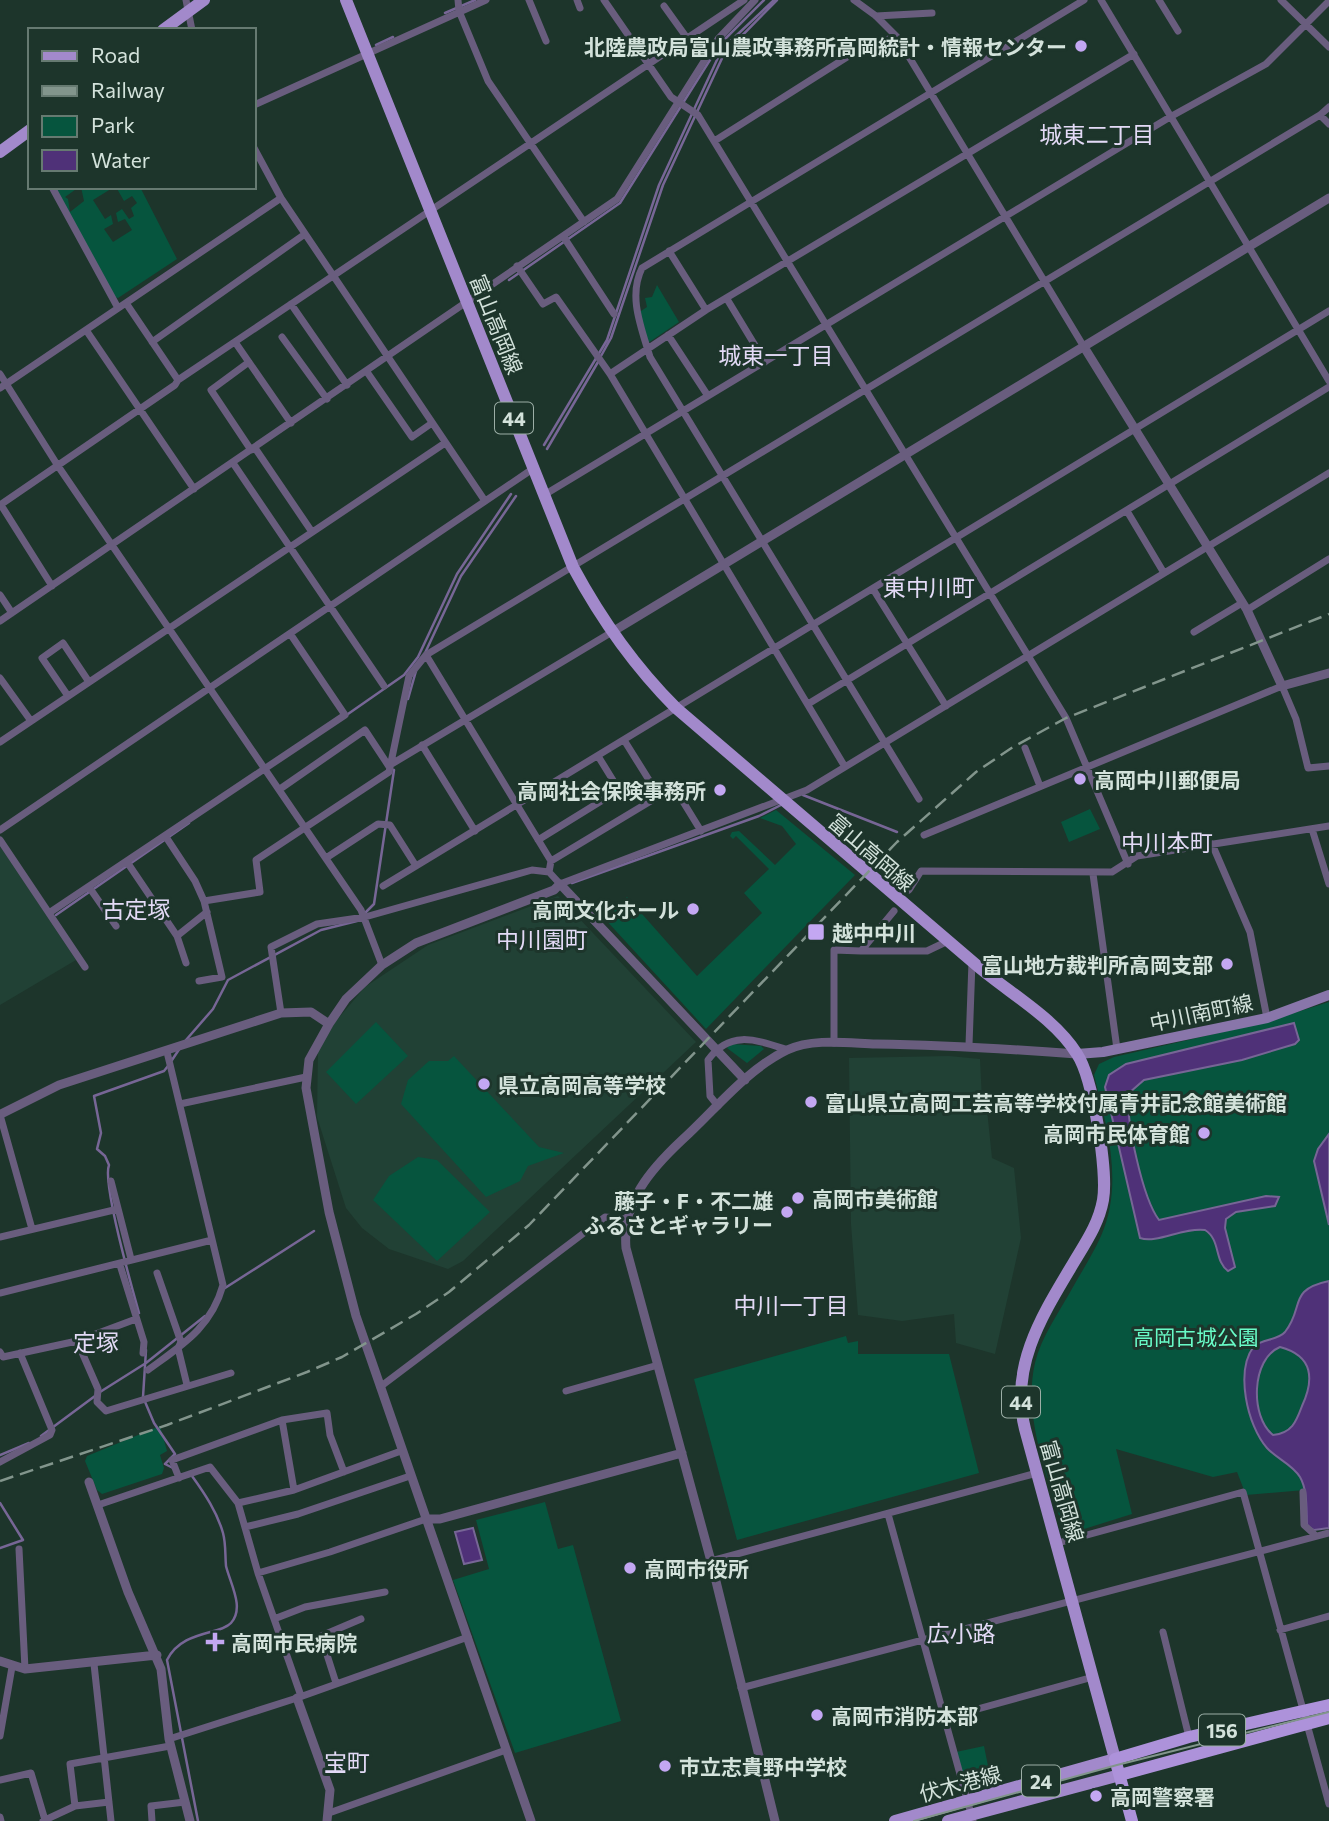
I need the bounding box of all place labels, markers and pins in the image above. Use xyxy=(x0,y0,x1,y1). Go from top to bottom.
place label: 北陸農政局富山農政事務所高岡統計・情報センター xyxy=(584,34,1067,59)
marker: 北陸農政局富山農政事務所高岡統計・情報センター xyxy=(1073,38,1089,54)
place label: 高岡中川郵便局 xyxy=(1094,767,1241,792)
marker: 高岡中川郵便局 xyxy=(1072,771,1088,787)
place label: 高岡社会保険事務所 xyxy=(517,778,706,803)
marker: 高岡社会保険事務所 xyxy=(712,782,728,798)
place label: 高岡文化ホール xyxy=(532,897,679,922)
marker: 高岡文化ホール xyxy=(685,901,701,917)
place label: 越中中川 xyxy=(832,920,916,945)
marker: 越中中川 xyxy=(806,922,826,942)
place label: 富山地方裁判所高岡支部 xyxy=(982,952,1213,977)
marker: 富山地方裁判所高岡支部 xyxy=(1219,956,1235,972)
place label: 県立高岡高等学校 xyxy=(498,1072,666,1097)
marker: 県立高岡高等学校 xyxy=(476,1076,492,1092)
place label: 富山県立高岡工芸高等学校付属青井記念館美術館 xyxy=(825,1090,1287,1115)
marker: 富山県立高岡工芸高等学校付属青井記念館美術館 xyxy=(803,1094,819,1110)
place label: 高岡市民体育館 xyxy=(1043,1121,1190,1146)
marker: 高岡市民体育館 xyxy=(1196,1125,1212,1141)
place label: 高岡市美術館 xyxy=(812,1186,938,1211)
place label: 藤子・F・不二雄 ふるさとギャラリー xyxy=(584,1188,773,1237)
marker: 高岡市美術館 xyxy=(790,1190,806,1206)
marker: 藤子・F・不二雄 ふるさとギャラリー xyxy=(779,1204,795,1220)
place label: 高岡市役所 xyxy=(644,1556,749,1581)
marker: 高岡市役所 xyxy=(622,1560,638,1576)
place label: 高岡市民病院 xyxy=(231,1630,357,1655)
marker: 高岡市民病院 xyxy=(205,1632,225,1652)
place label: 高岡市消防本部 xyxy=(831,1703,978,1728)
marker: 高岡市消防本部 xyxy=(809,1707,825,1723)
place label: 市立志貴野中学校 xyxy=(679,1754,847,1779)
marker: 市立志貴野中学校 xyxy=(657,1758,673,1774)
place label: 高岡警察署 xyxy=(1110,1784,1215,1809)
marker: 高岡警察署 xyxy=(1088,1788,1104,1804)

